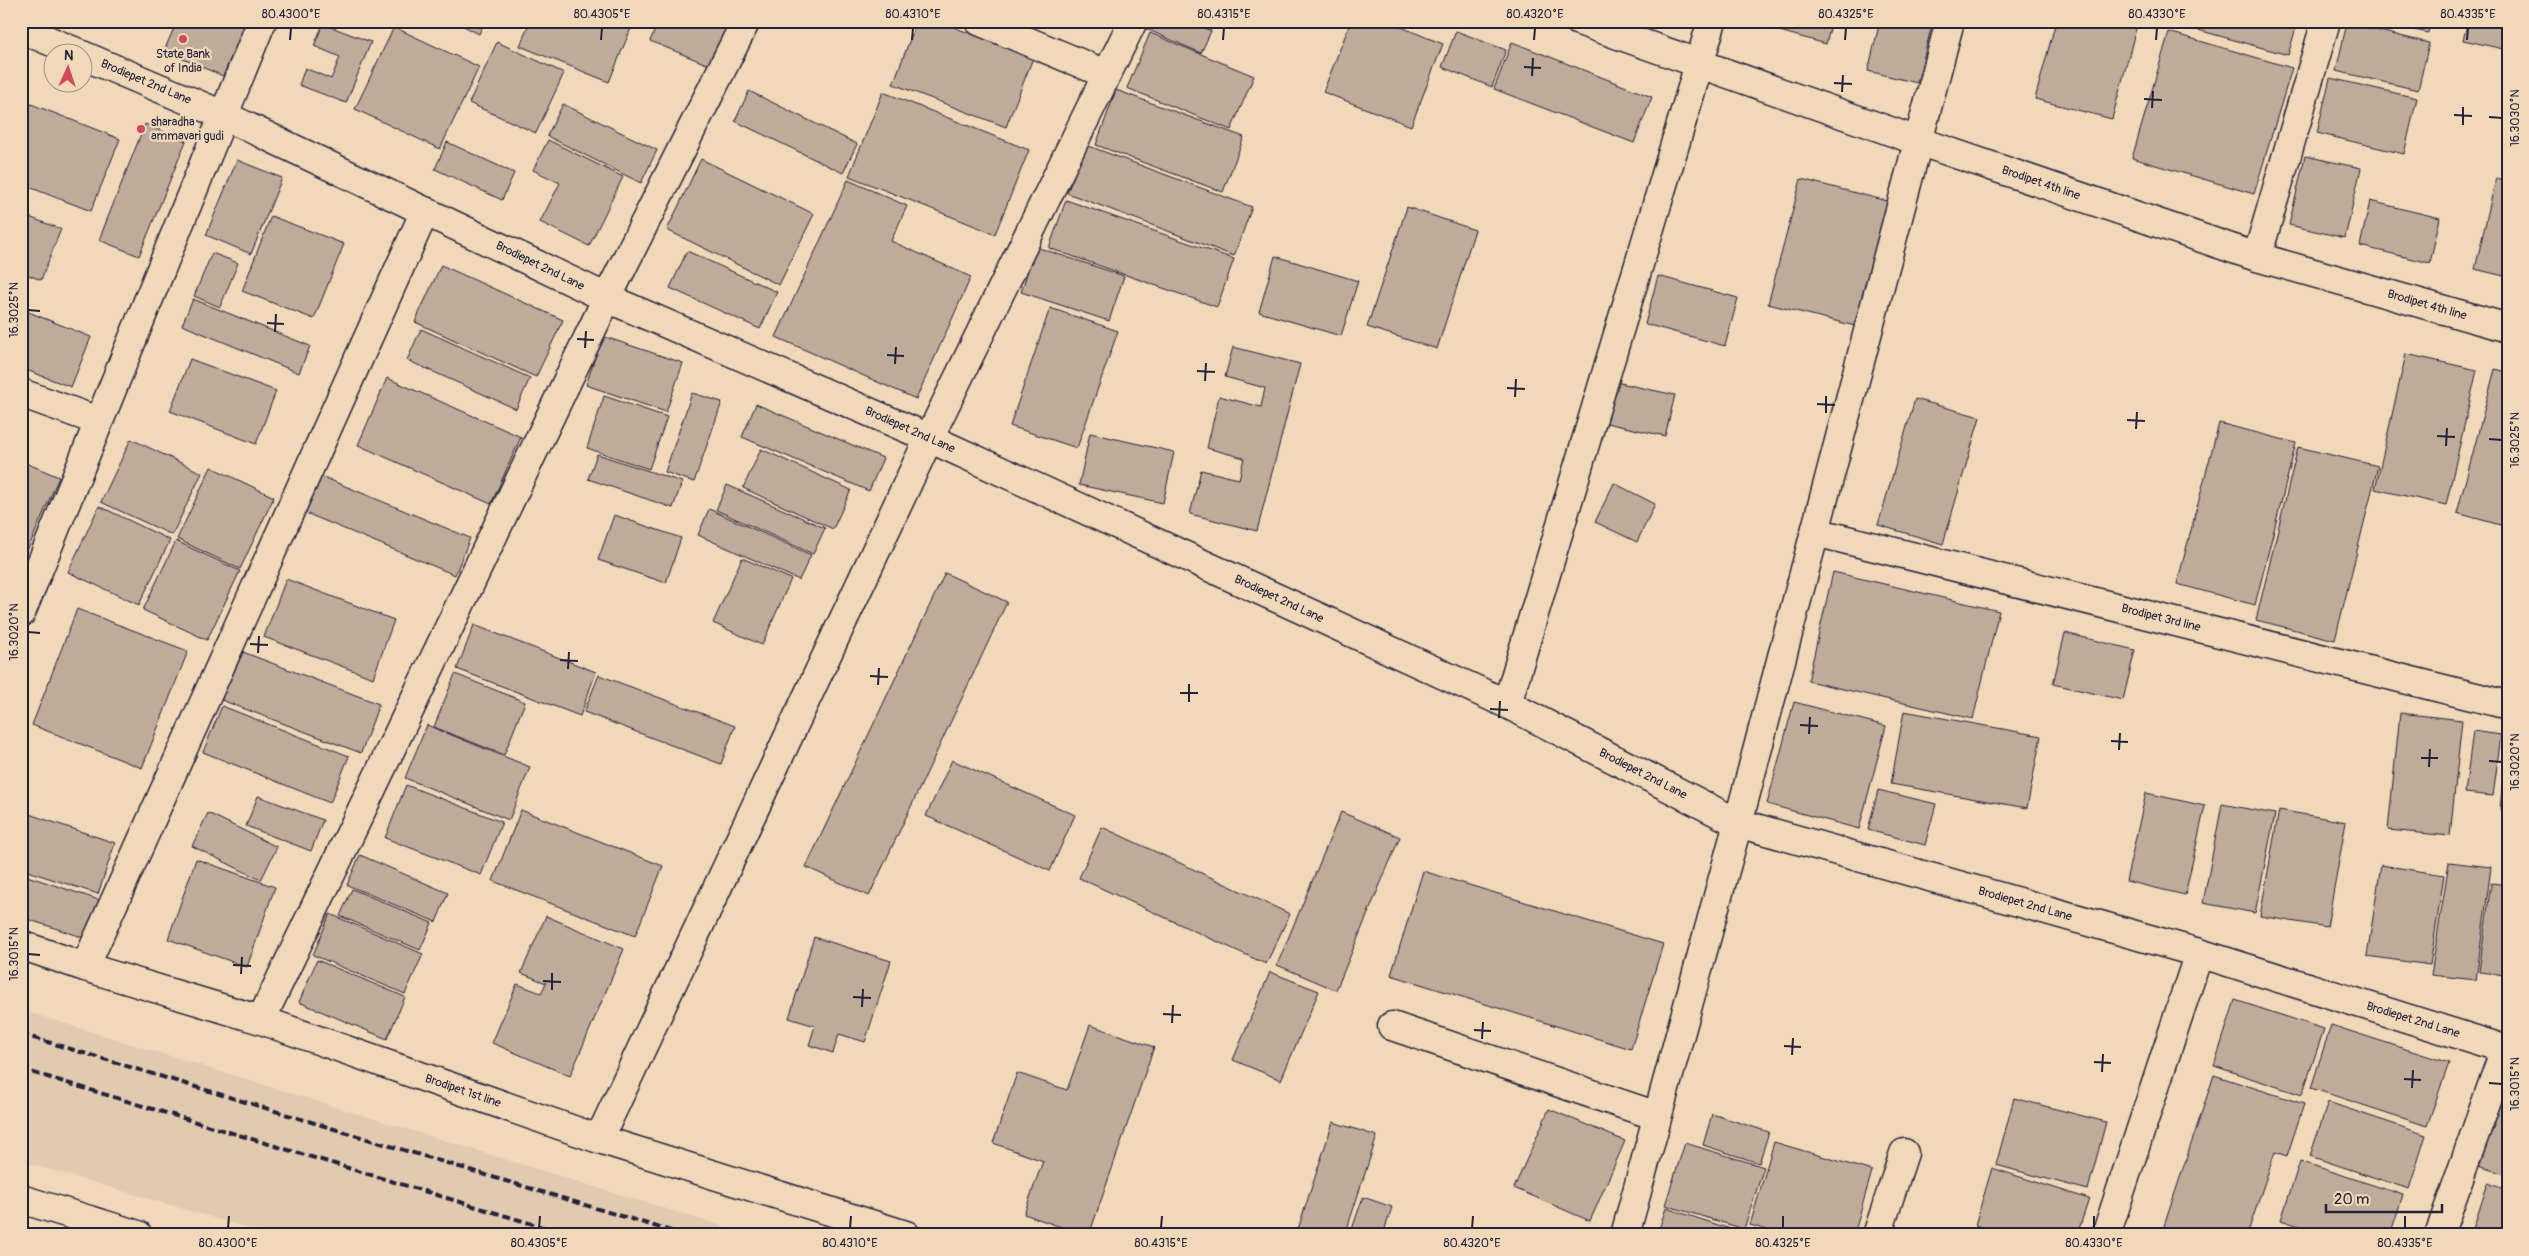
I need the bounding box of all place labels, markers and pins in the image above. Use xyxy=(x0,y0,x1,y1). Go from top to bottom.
marker: State Bank of India xyxy=(177,33,189,45)
place label: State Bank of India xyxy=(156,47,210,76)
place label: sharadha ammavari gudi xyxy=(151,115,224,144)
marker: sharadha ammavari gudi xyxy=(135,123,147,135)

